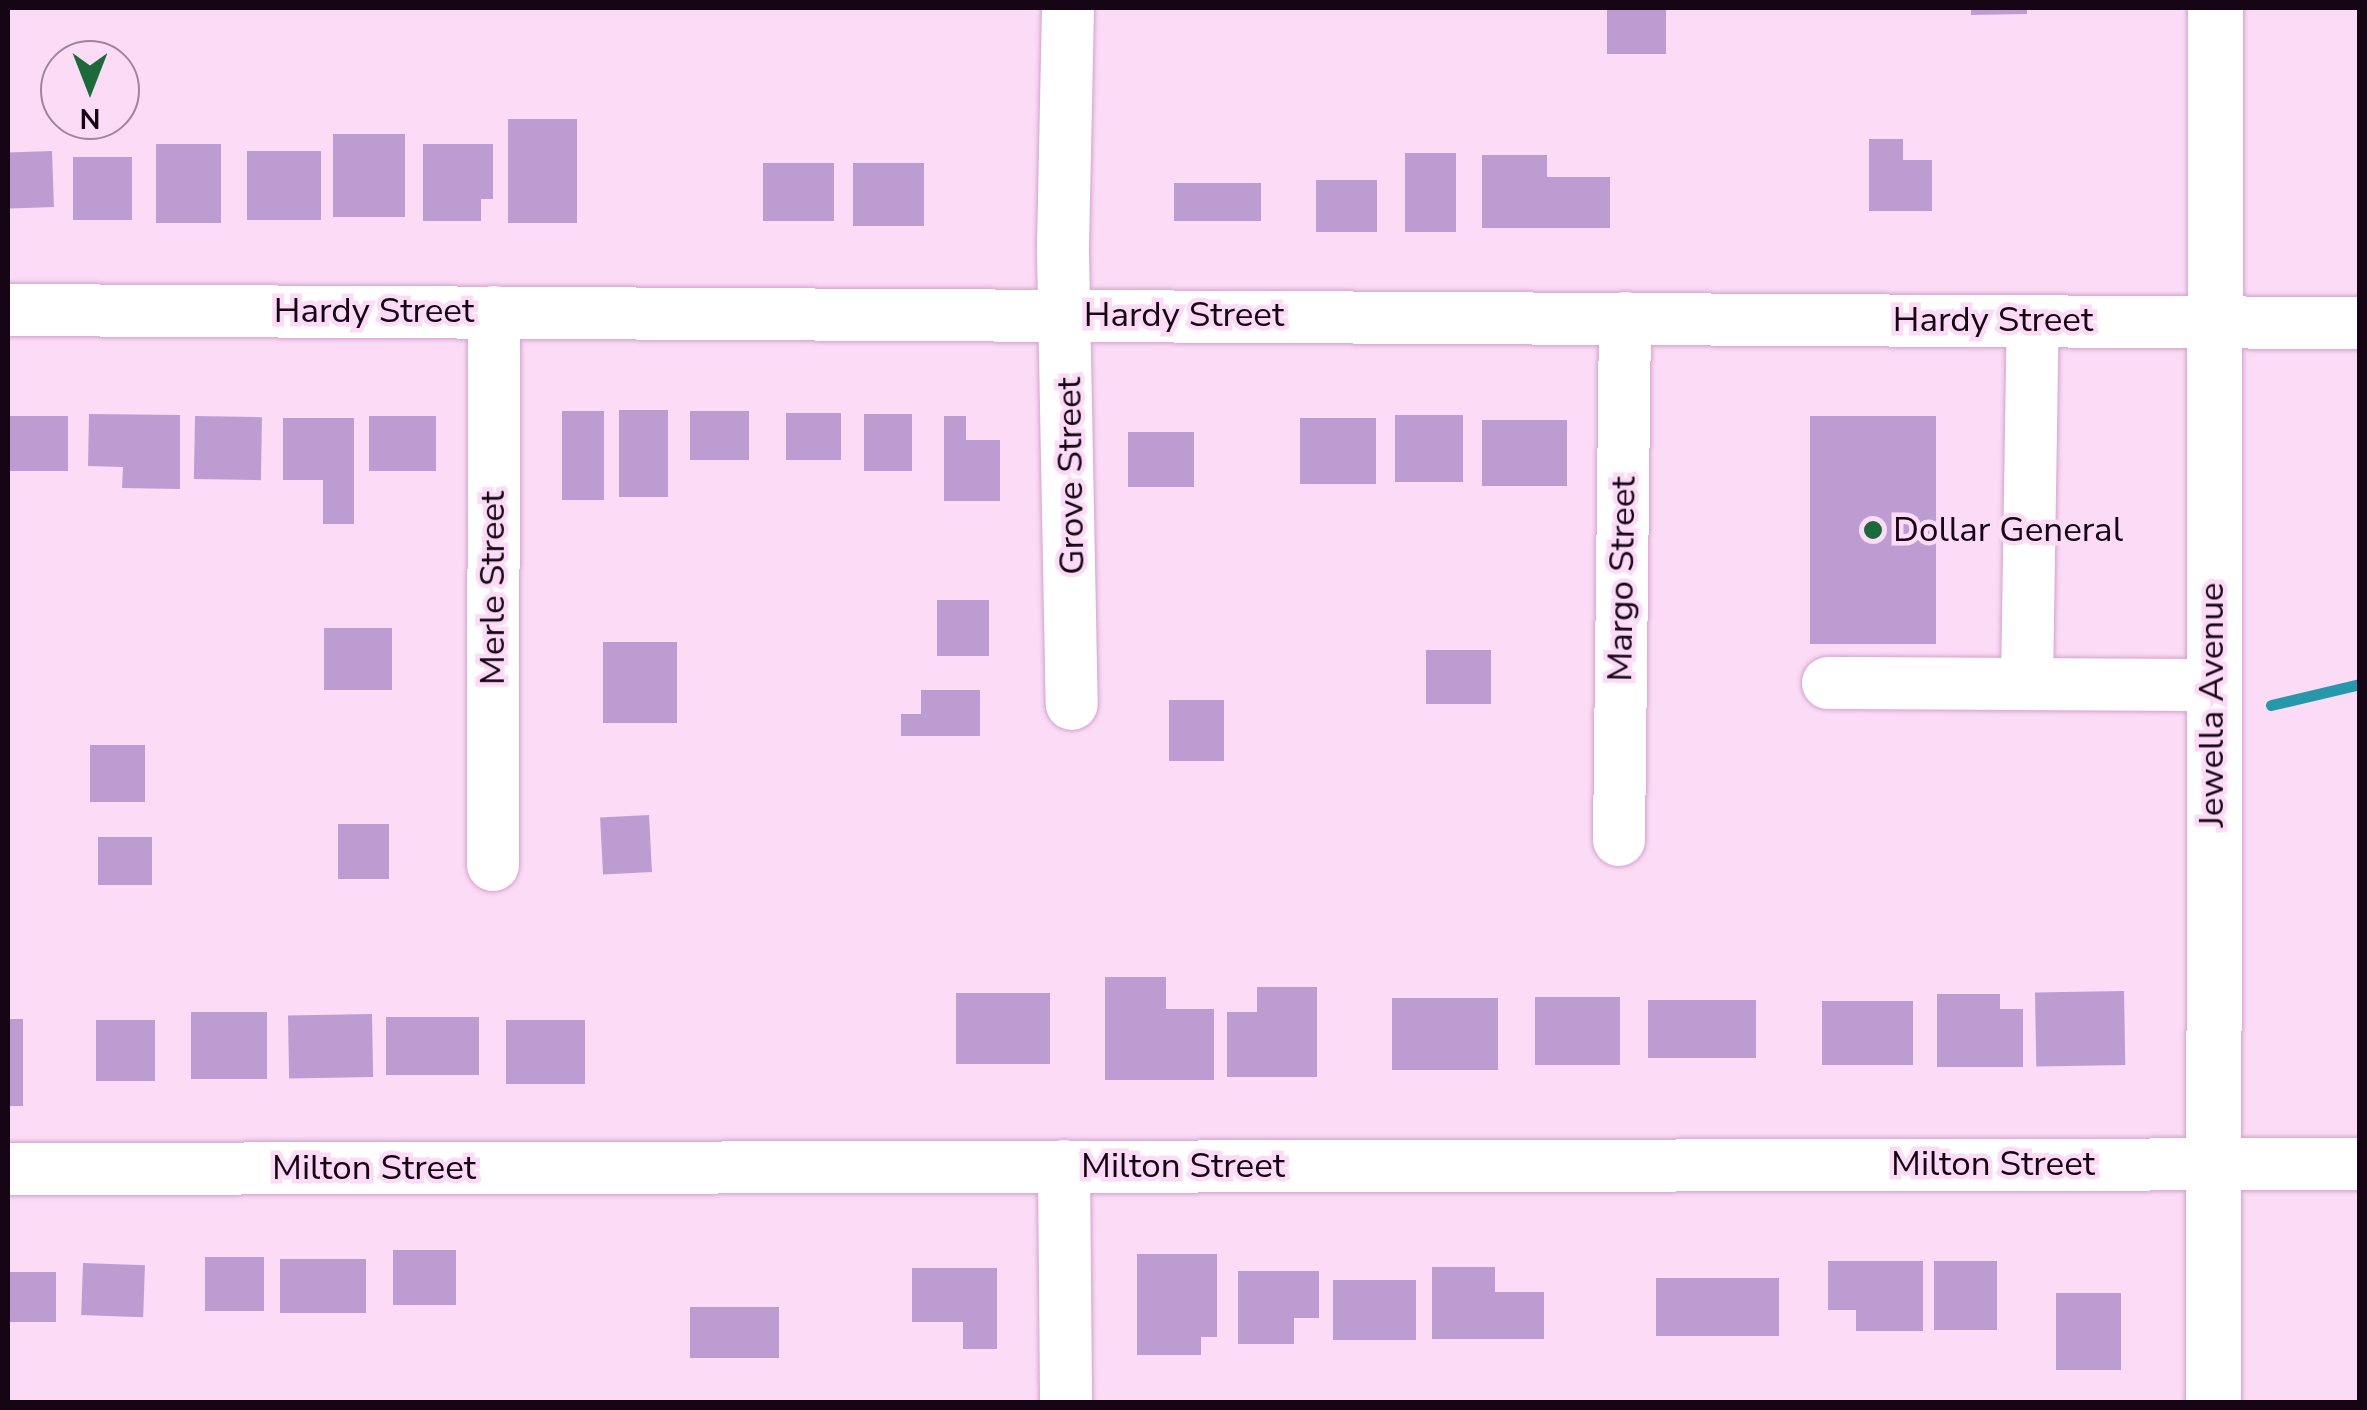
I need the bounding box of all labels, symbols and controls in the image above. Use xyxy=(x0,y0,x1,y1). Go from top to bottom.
north arrow xyxy=(40,40,140,140)
text: N xyxy=(80,99,100,137)
street label: Hardy Street xyxy=(274,290,474,332)
street label: Hardy Street xyxy=(1084,294,1284,336)
street label: Hardy Street xyxy=(1893,299,2093,341)
street label: Grove Street xyxy=(1048,377,1094,575)
street label: Margo Street xyxy=(1599,476,1645,682)
street label: Merle Street xyxy=(472,491,514,685)
place label: Dollar General xyxy=(1893,509,2123,551)
marker: Dollar General xyxy=(1862,519,1884,541)
street label: Jewella Avenue xyxy=(2191,583,2233,827)
street label: Milton Street xyxy=(1891,1143,2095,1185)
street label: Milton Street xyxy=(1081,1145,1285,1187)
street label: Milton Street xyxy=(272,1147,476,1189)

